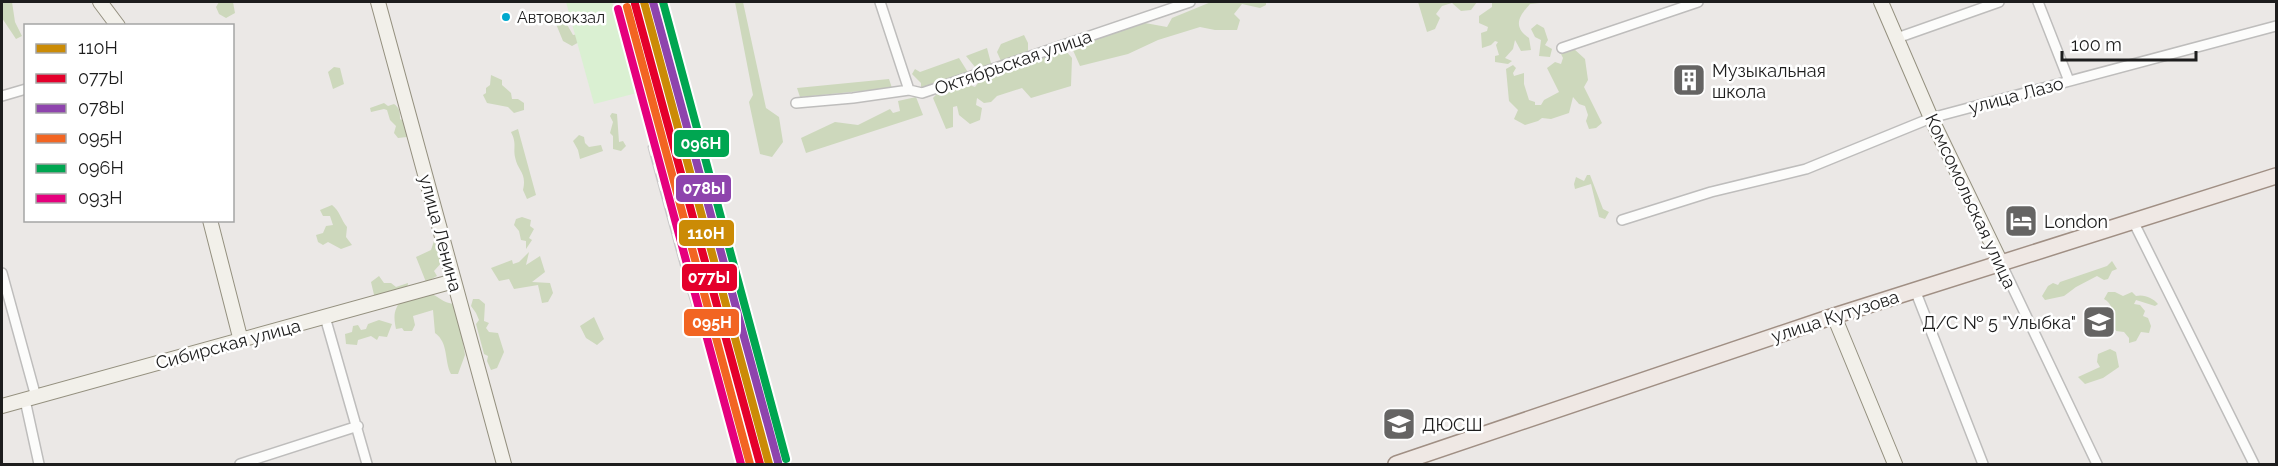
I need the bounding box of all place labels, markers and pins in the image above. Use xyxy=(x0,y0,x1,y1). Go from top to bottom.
place label: Автовокзал xyxy=(517,8,605,27)
marker: Автовокзал xyxy=(500,11,512,23)
place label: Музыкальная школа xyxy=(1712,60,1826,102)
building icon: Музыкальная школа xyxy=(1671,62,1707,98)
hotel icon: London xyxy=(2003,203,2039,239)
place label: London xyxy=(2044,211,2108,232)
school or university icon: Д/С № 5 "Улыбка" xyxy=(2081,304,2117,340)
place label: Д/С № 5 "Улыбка" xyxy=(1922,312,2076,333)
school or university icon: ДЮСШ xyxy=(1381,406,1417,442)
place label: ДЮСШ xyxy=(1422,414,1483,435)

